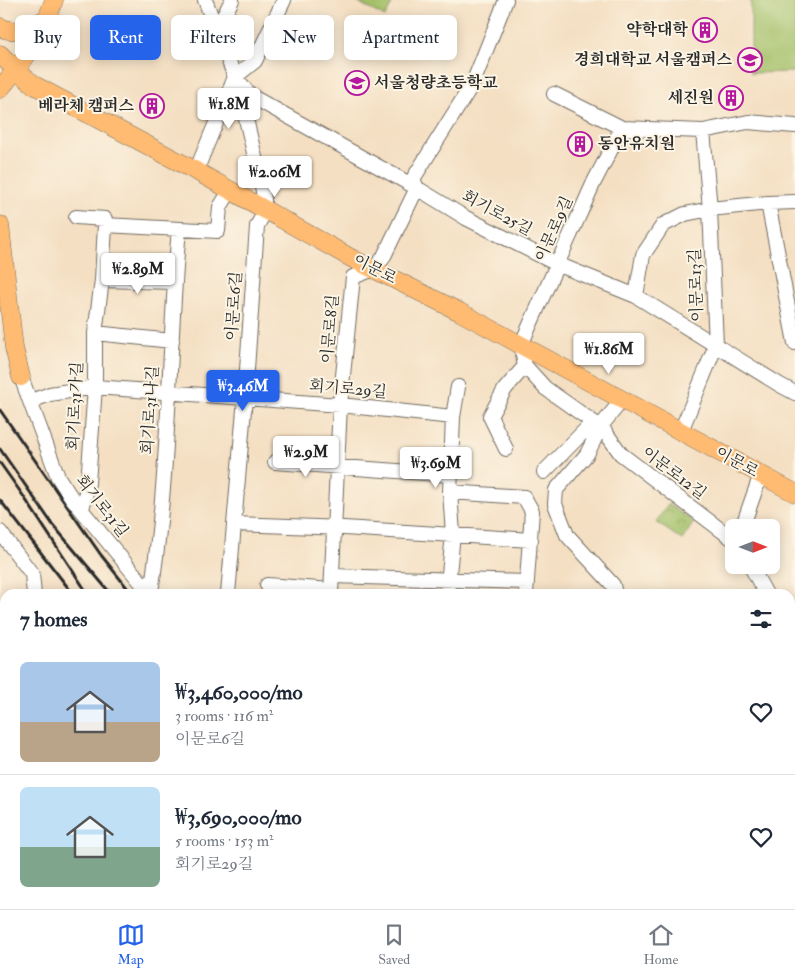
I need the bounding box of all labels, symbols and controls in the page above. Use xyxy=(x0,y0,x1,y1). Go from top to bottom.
chip: Buy xyxy=(15,15,80,60)
chip: Rent xyxy=(90,15,161,60)
chip: Filters xyxy=(171,15,254,60)
chip: New xyxy=(264,15,334,60)
chip: Apartment xyxy=(344,15,457,60)
building icon: 약학대학 xyxy=(692,17,718,43)
place label: 약학대학 xyxy=(626,20,689,40)
school or university icon: 경희대학교 서울캠퍼스 xyxy=(737,47,763,73)
place label: 경희대학교 서울캠퍼스 xyxy=(574,50,733,70)
school or university icon: 서울청량초등학교 xyxy=(344,70,370,96)
place label: 서울청량초등학교 xyxy=(374,73,498,93)
building icon: 세진원 xyxy=(718,85,744,111)
pin: ₩1.8M xyxy=(194,88,264,130)
place label: 세진원 xyxy=(668,88,714,108)
building icon: 베라체 캠퍼스 xyxy=(139,93,165,119)
text: ₩1.8M xyxy=(208,94,250,114)
place label: 베라체 캠퍼스 xyxy=(38,96,135,116)
building icon: 동안유치원 xyxy=(567,131,593,157)
place label: 동안유치원 xyxy=(598,134,675,154)
pin: ₩2.06M xyxy=(234,156,316,198)
text: ₩2.06M xyxy=(249,162,301,182)
street label: 회기로25길 xyxy=(458,186,536,240)
street label: 이문로9길 xyxy=(531,193,577,265)
street label: 이문로13길 xyxy=(685,248,707,322)
street label: 이문로 xyxy=(350,250,401,289)
pin: ₩2.89M xyxy=(97,252,179,295)
text: ₩2.89M xyxy=(112,259,164,279)
street label: 이문로6길 xyxy=(222,270,246,342)
street label: 이문로8길 xyxy=(317,294,343,364)
pin: ₩1.86M xyxy=(568,332,650,375)
text: ₩1.86M xyxy=(584,339,634,359)
street label: 회기로31가길 xyxy=(63,361,87,451)
street label: 회기로31나길 xyxy=(137,365,163,455)
pin: ₩3.46M xyxy=(202,370,284,412)
text: ₩3.46M xyxy=(217,376,269,396)
street label: 회기로29길 xyxy=(308,376,388,402)
pin: ₩2.9M xyxy=(271,436,341,478)
text: ₩2.9M xyxy=(284,442,328,462)
street label: 이문로12길 xyxy=(638,442,710,504)
street label: 이문로 xyxy=(712,442,763,482)
pin: ₩3.69M xyxy=(395,446,477,489)
text: ₩3.69M xyxy=(411,453,461,473)
street label: 회기로31길 xyxy=(71,471,133,541)
north arrow xyxy=(725,519,780,574)
map controls xyxy=(725,519,780,574)
icon: filters xyxy=(747,605,775,633)
text: 7 homes xyxy=(20,606,87,633)
text: ₩3,460,000/mo xyxy=(175,679,303,706)
icon: home xyxy=(60,682,120,742)
icon: heart xyxy=(747,698,775,726)
text: 3 rooms · 116 m² xyxy=(175,706,273,726)
text: 이문로6길 xyxy=(175,729,245,749)
text: ₩3,690,000/mo xyxy=(175,804,302,831)
icon: home xyxy=(60,807,120,867)
icon: heart xyxy=(747,823,775,851)
text: 5 rooms · 153 m² xyxy=(175,831,274,851)
text: 회기로29길 xyxy=(175,854,253,874)
tab: Map xyxy=(117,921,145,968)
tab: Saved xyxy=(378,921,410,968)
tab: Home xyxy=(644,921,678,968)

